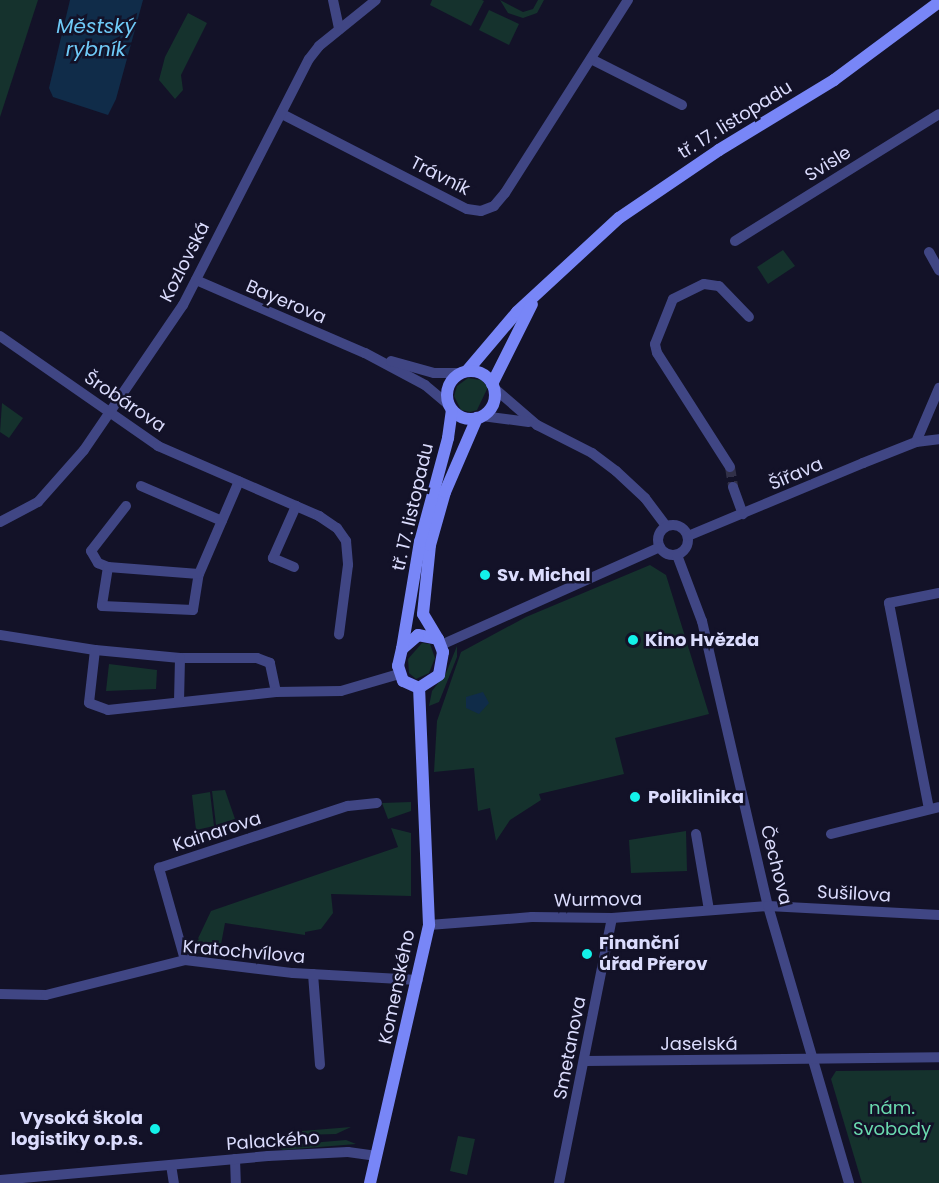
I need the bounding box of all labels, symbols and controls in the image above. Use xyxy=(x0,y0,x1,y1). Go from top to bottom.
water label: Městský rybník xyxy=(56,15,136,62)
street label: tř. 17. listopadu xyxy=(674,76,796,164)
street label: Svisle xyxy=(801,142,855,186)
street label: Trávník xyxy=(407,152,473,200)
street label: Kozlovská xyxy=(156,218,214,306)
street label: Bayerova xyxy=(243,275,329,329)
street label: Šrobárova xyxy=(80,367,170,437)
street label: tř. 17. listopadu xyxy=(388,441,438,573)
street label: Šířava xyxy=(766,453,826,495)
place label: Sv. Michal xyxy=(497,564,591,586)
marker: Sv. Michal xyxy=(478,568,492,582)
place label: Kino Hvězda xyxy=(645,629,759,651)
marker: Kino Hvězda xyxy=(626,633,640,647)
place label: Poliklinika xyxy=(648,786,744,808)
marker: Poliklinika xyxy=(626,788,644,806)
street label: Kainarova xyxy=(170,808,264,856)
street label: Čechova xyxy=(756,823,796,907)
street label: Sušilova xyxy=(816,881,892,907)
street label: Wurmova xyxy=(554,888,642,912)
street label: Komenského xyxy=(374,928,420,1046)
place label: Finanční úřad Přerov xyxy=(599,933,708,976)
street label: Kratochvílova xyxy=(182,936,306,968)
marker: Finanční úřad Přerov xyxy=(580,947,594,961)
street label: Smetanova xyxy=(549,995,591,1101)
street label: Jaselská xyxy=(660,1033,738,1055)
park label: nám. Svobody xyxy=(853,1098,931,1140)
place label: Vysoká škola logistiky o.p.s. xyxy=(11,1108,143,1150)
marker: Vysoká škola logistiky o.p.s. xyxy=(148,1122,162,1136)
street label: Palackého xyxy=(226,1127,320,1155)

